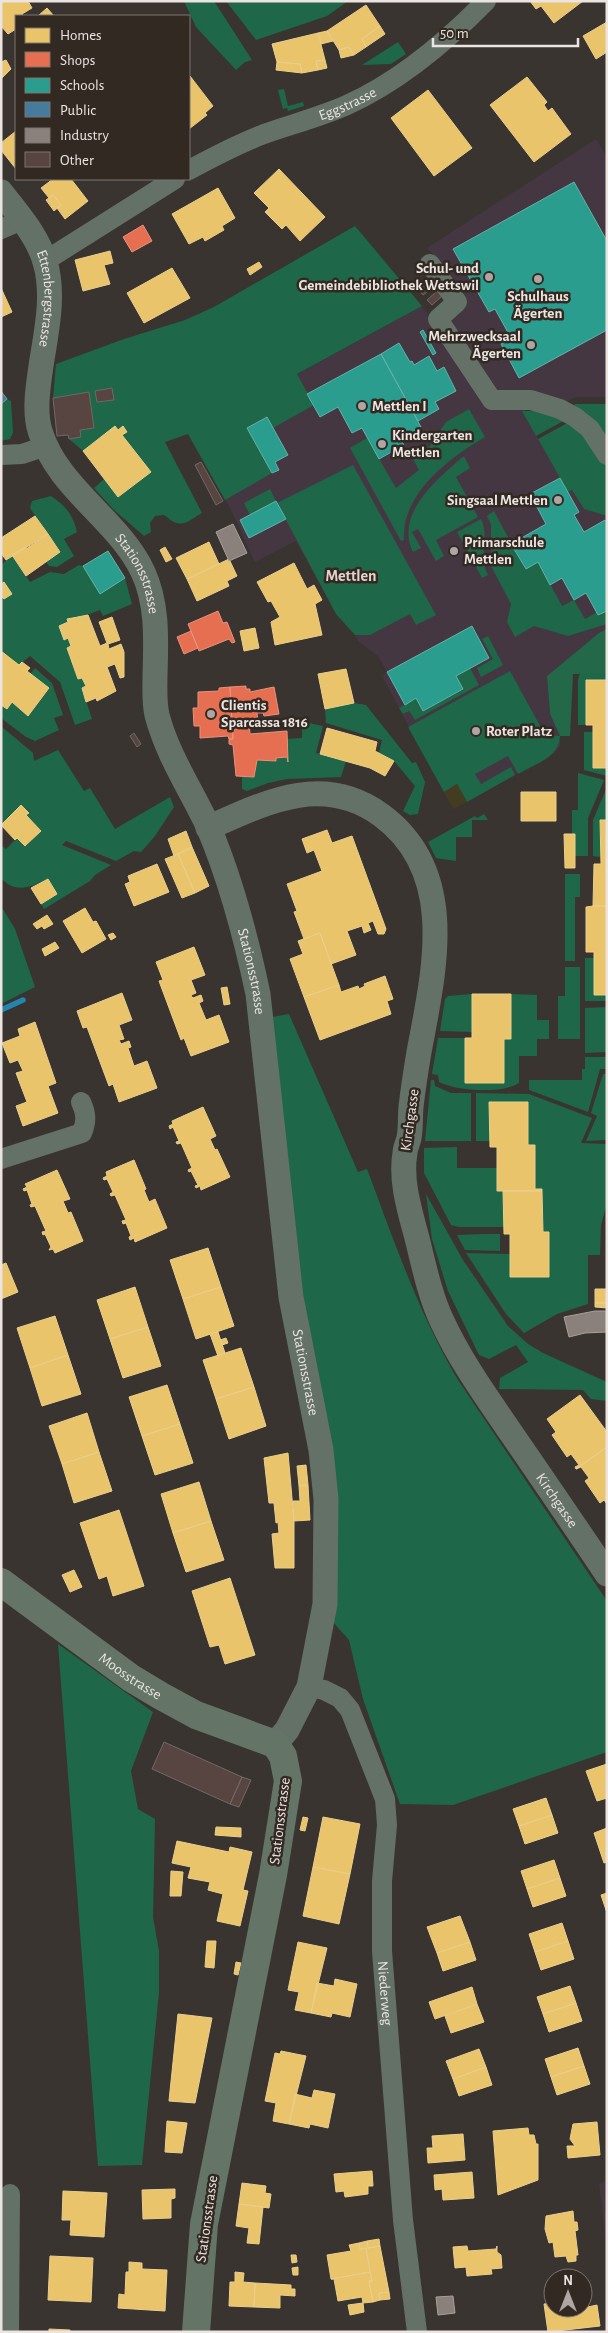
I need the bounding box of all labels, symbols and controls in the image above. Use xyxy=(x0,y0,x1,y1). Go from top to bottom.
legend xyxy=(15,15,190,180)
scale bar xyxy=(433,15,578,47)
text: 50 m xyxy=(440,26,469,41)
text: Homes xyxy=(60,28,102,43)
text: Shops xyxy=(60,53,95,68)
text: Schools xyxy=(60,78,104,93)
street label: Eggstrasse xyxy=(317,84,379,123)
text: Public xyxy=(60,103,96,118)
text: Industry xyxy=(60,128,109,143)
text: Other xyxy=(60,153,94,168)
street label: Ettenbergstrasse xyxy=(34,248,57,348)
place label: Schul- und Gemeindebibliothek Wettswil xyxy=(298,261,479,293)
marker: Schul- und Gemeindebibliothek Wettswil xyxy=(483,271,495,283)
marker: Schulhaus Ägerten xyxy=(532,273,544,285)
place label: Schulhaus Ägerten xyxy=(507,289,569,321)
place label: Mehrzwecksaal Ägerten xyxy=(428,329,521,361)
marker: Mehrzwecksaal Ägerten xyxy=(525,339,537,351)
place label: Mettlen I xyxy=(372,399,427,414)
marker: Mettlen I xyxy=(356,400,368,412)
place label: Kindergarten Mettlen xyxy=(392,428,473,460)
marker: Kindergarten Mettlen xyxy=(376,438,388,450)
place label: Singsaal Mettlen xyxy=(447,493,548,508)
marker: Singsaal Mettlen xyxy=(552,494,564,506)
street label: Stationsstrasse xyxy=(113,530,162,615)
place label: Primarschule Mettlen xyxy=(464,535,544,567)
marker: Primarschule Mettlen xyxy=(448,545,460,557)
district label: Mettlen xyxy=(325,568,377,584)
place label: Clientis Sparcassa 1816 xyxy=(221,698,308,730)
marker: Clientis Sparcassa 1816 xyxy=(205,708,217,720)
place label: Roter Platz xyxy=(486,724,552,739)
marker: Roter Platz xyxy=(470,725,482,737)
street label: Stationsstrasse xyxy=(235,927,268,1015)
street label: Kirchgasse xyxy=(398,1088,422,1152)
street label: Stationsstrasse xyxy=(290,1328,322,1417)
street label: Kirchgasse xyxy=(533,1470,581,1530)
street label: Moosstrasse xyxy=(96,1650,164,1702)
street label: Stationsstrasse xyxy=(267,1776,293,1865)
street label: Niederweg xyxy=(375,1960,395,2027)
street label: Stationsstrasse xyxy=(193,2174,221,2263)
north arrow xyxy=(543,2268,593,2318)
text: N xyxy=(563,2274,573,2288)

